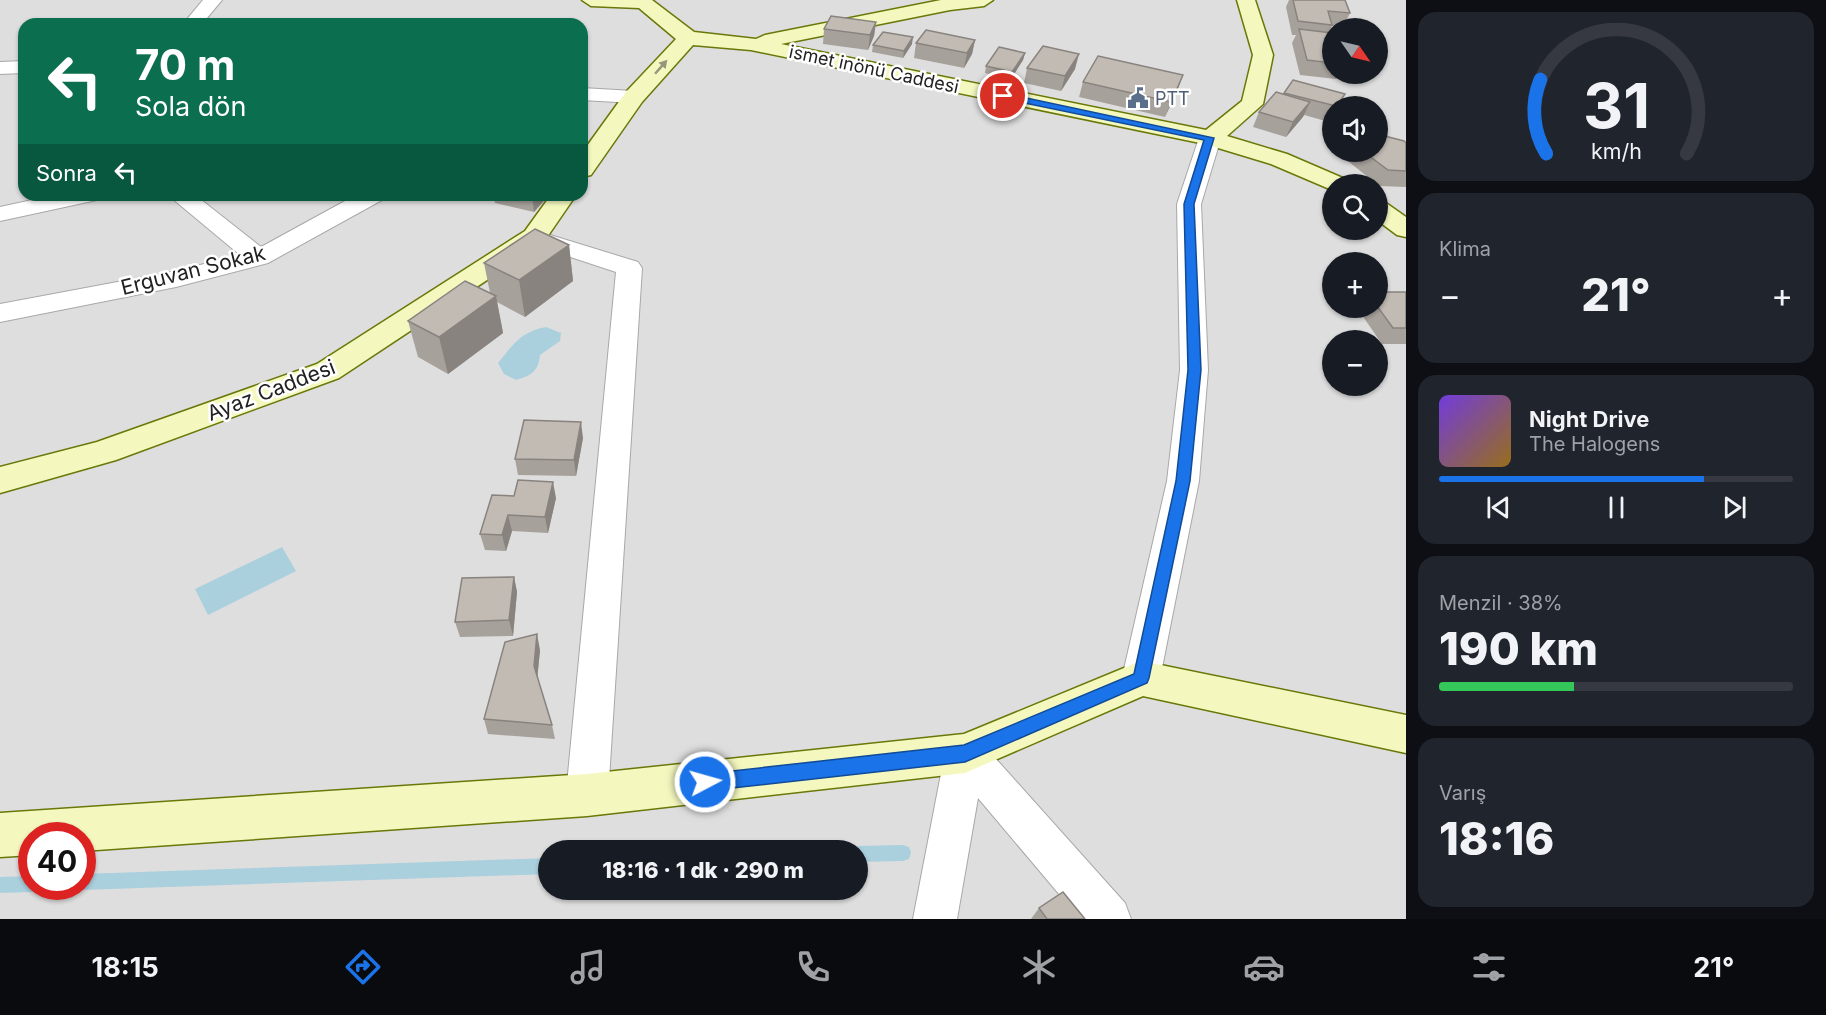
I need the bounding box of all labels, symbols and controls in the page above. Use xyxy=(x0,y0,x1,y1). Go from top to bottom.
north arrow xyxy=(1322,18,1388,84)
map controls xyxy=(1322,18,1388,396)
text: 70 m xyxy=(135,39,235,90)
street label: ismet inönü Caddesi xyxy=(787,41,961,97)
icon: left xyxy=(36,42,114,120)
one-way arrow xyxy=(654,60,667,75)
text: 31 xyxy=(1582,68,1650,143)
pin xyxy=(977,70,1028,121)
icon: arrive xyxy=(986,79,1019,112)
public building icon: PTT xyxy=(1126,86,1150,110)
place label: PTT xyxy=(1155,88,1190,109)
text: Sola dön xyxy=(135,90,246,123)
button: sound xyxy=(1322,96,1388,162)
text: km/h xyxy=(1591,138,1641,164)
icon: left xyxy=(109,156,142,189)
text: Sonra xyxy=(36,160,97,186)
button: search xyxy=(1322,174,1388,240)
text: Klima xyxy=(1439,237,1491,261)
street label: Erguvan Sokak xyxy=(118,240,268,300)
button: + xyxy=(1322,252,1388,318)
text: 21° xyxy=(1581,267,1651,322)
text: − xyxy=(1439,275,1461,315)
text: + xyxy=(1771,275,1793,315)
button: − xyxy=(1322,330,1388,396)
street label: Ayaz Caddesi xyxy=(203,354,339,426)
text: Night Drive xyxy=(1529,406,1649,432)
text: The Halogens xyxy=(1529,432,1660,456)
icon: previous xyxy=(1482,491,1515,524)
icon: pause xyxy=(1600,491,1633,524)
icon: next xyxy=(1718,491,1751,524)
text: Menzil · 38% xyxy=(1439,591,1563,615)
text: 190 km xyxy=(1439,621,1598,676)
position arrow xyxy=(673,750,737,814)
text: Varış xyxy=(1439,781,1486,805)
text: 18:16 xyxy=(1439,811,1554,866)
speed limit sign: 40 xyxy=(18,822,96,900)
text: 18:16 · 1 dk · 290 m xyxy=(602,857,804,883)
icon: directions xyxy=(342,946,384,988)
icon: music xyxy=(567,946,609,988)
icon: phone xyxy=(792,946,834,988)
icon: climate xyxy=(1018,946,1060,988)
icon: car xyxy=(1243,946,1285,988)
icon: filters xyxy=(1468,946,1510,988)
text: 18:15 xyxy=(92,951,159,984)
text: 21° xyxy=(1693,951,1734,984)

